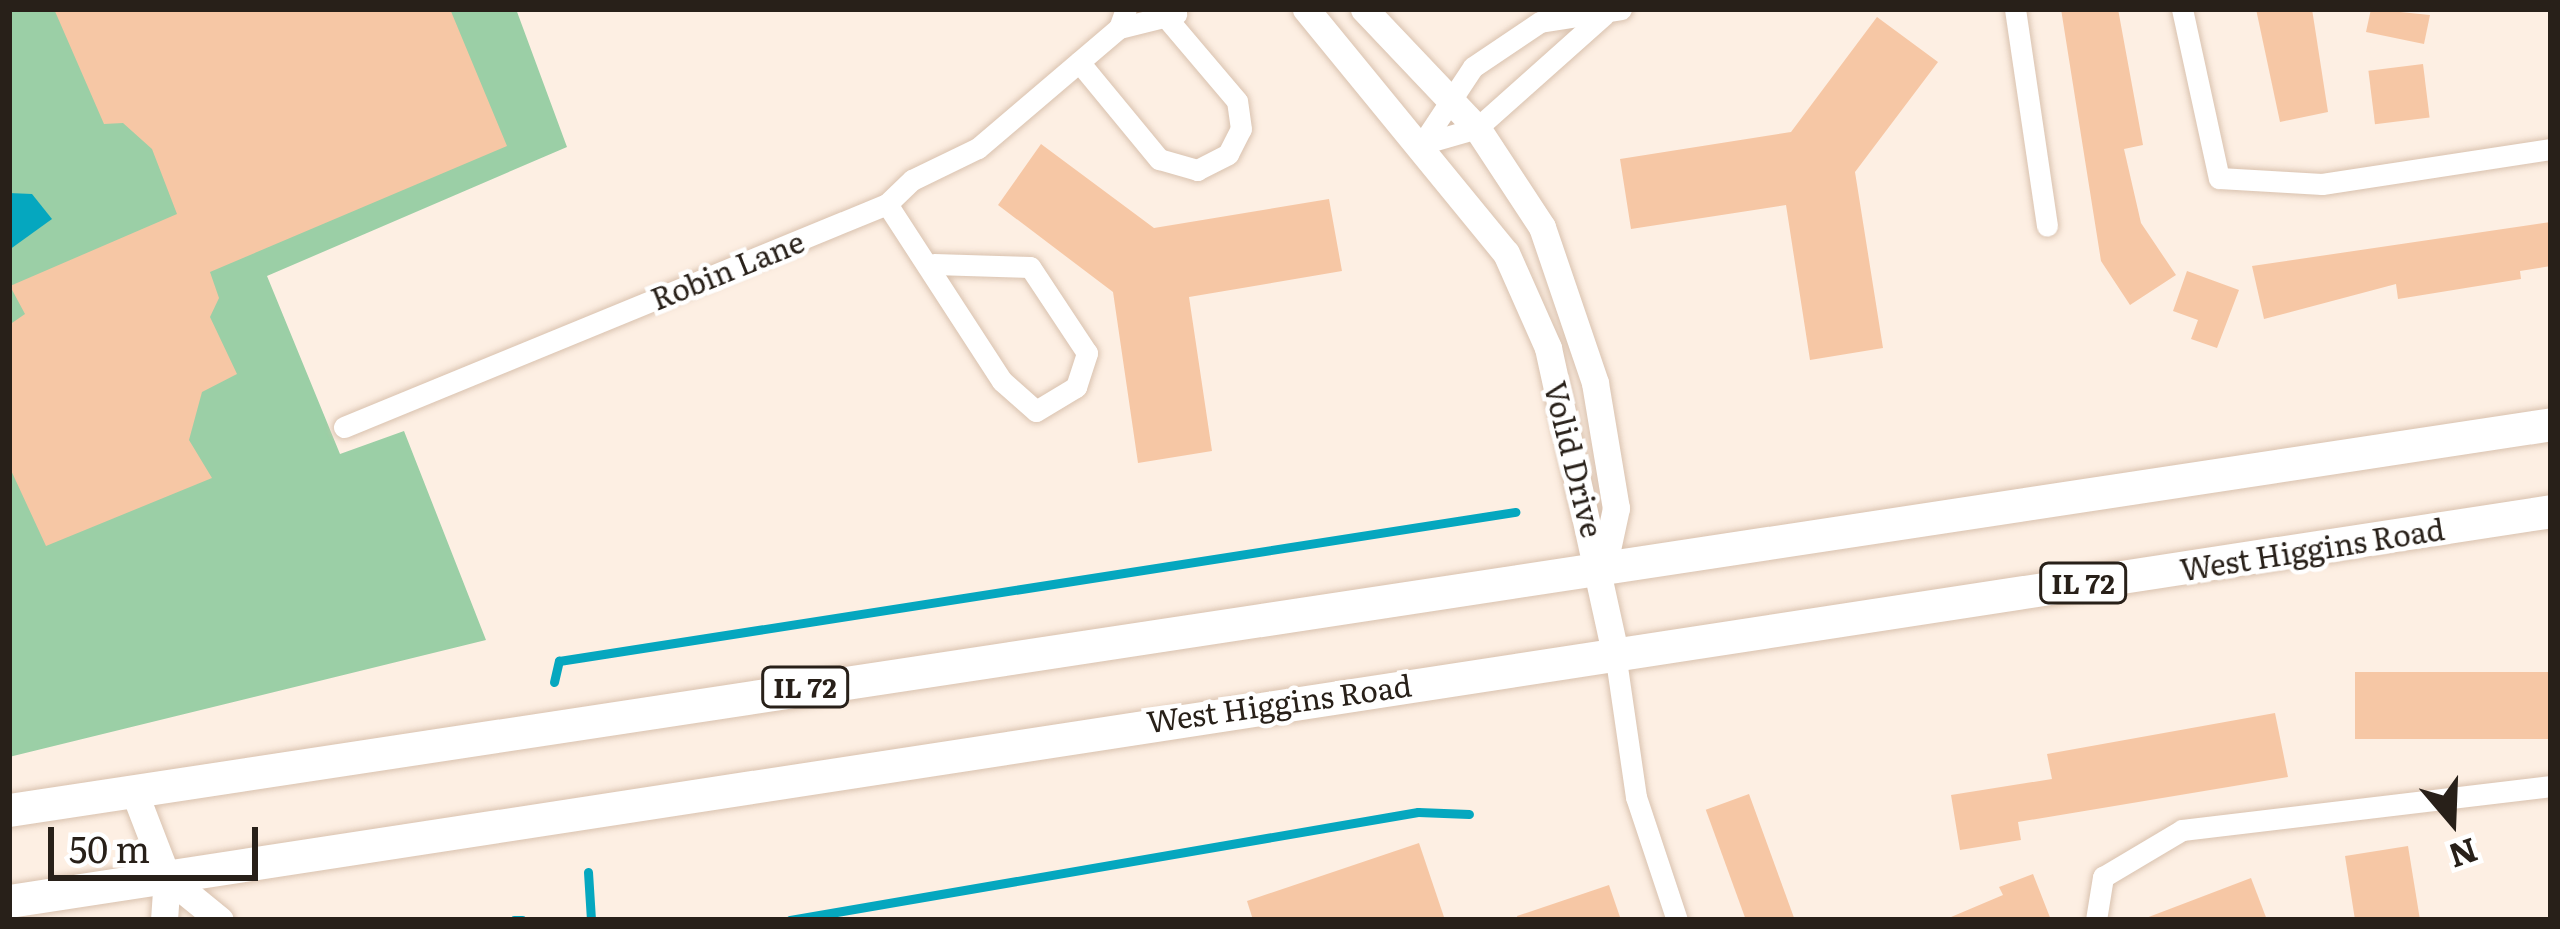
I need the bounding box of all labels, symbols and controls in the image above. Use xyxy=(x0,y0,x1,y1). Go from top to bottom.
street label: Robin Lane xyxy=(645,222,809,316)
street label: Volid Drive xyxy=(1538,377,1612,541)
street label: West Higgins Road xyxy=(2177,509,2447,587)
road number: IL 72 xyxy=(2038,562,2128,604)
road number: IL 72 xyxy=(760,666,850,708)
street label: West Higgins Road xyxy=(1144,666,1414,738)
north arrow xyxy=(2392,761,2512,881)
scale bar xyxy=(54,803,264,877)
text: 50 m xyxy=(69,821,150,874)
text: N xyxy=(2443,828,2485,883)

